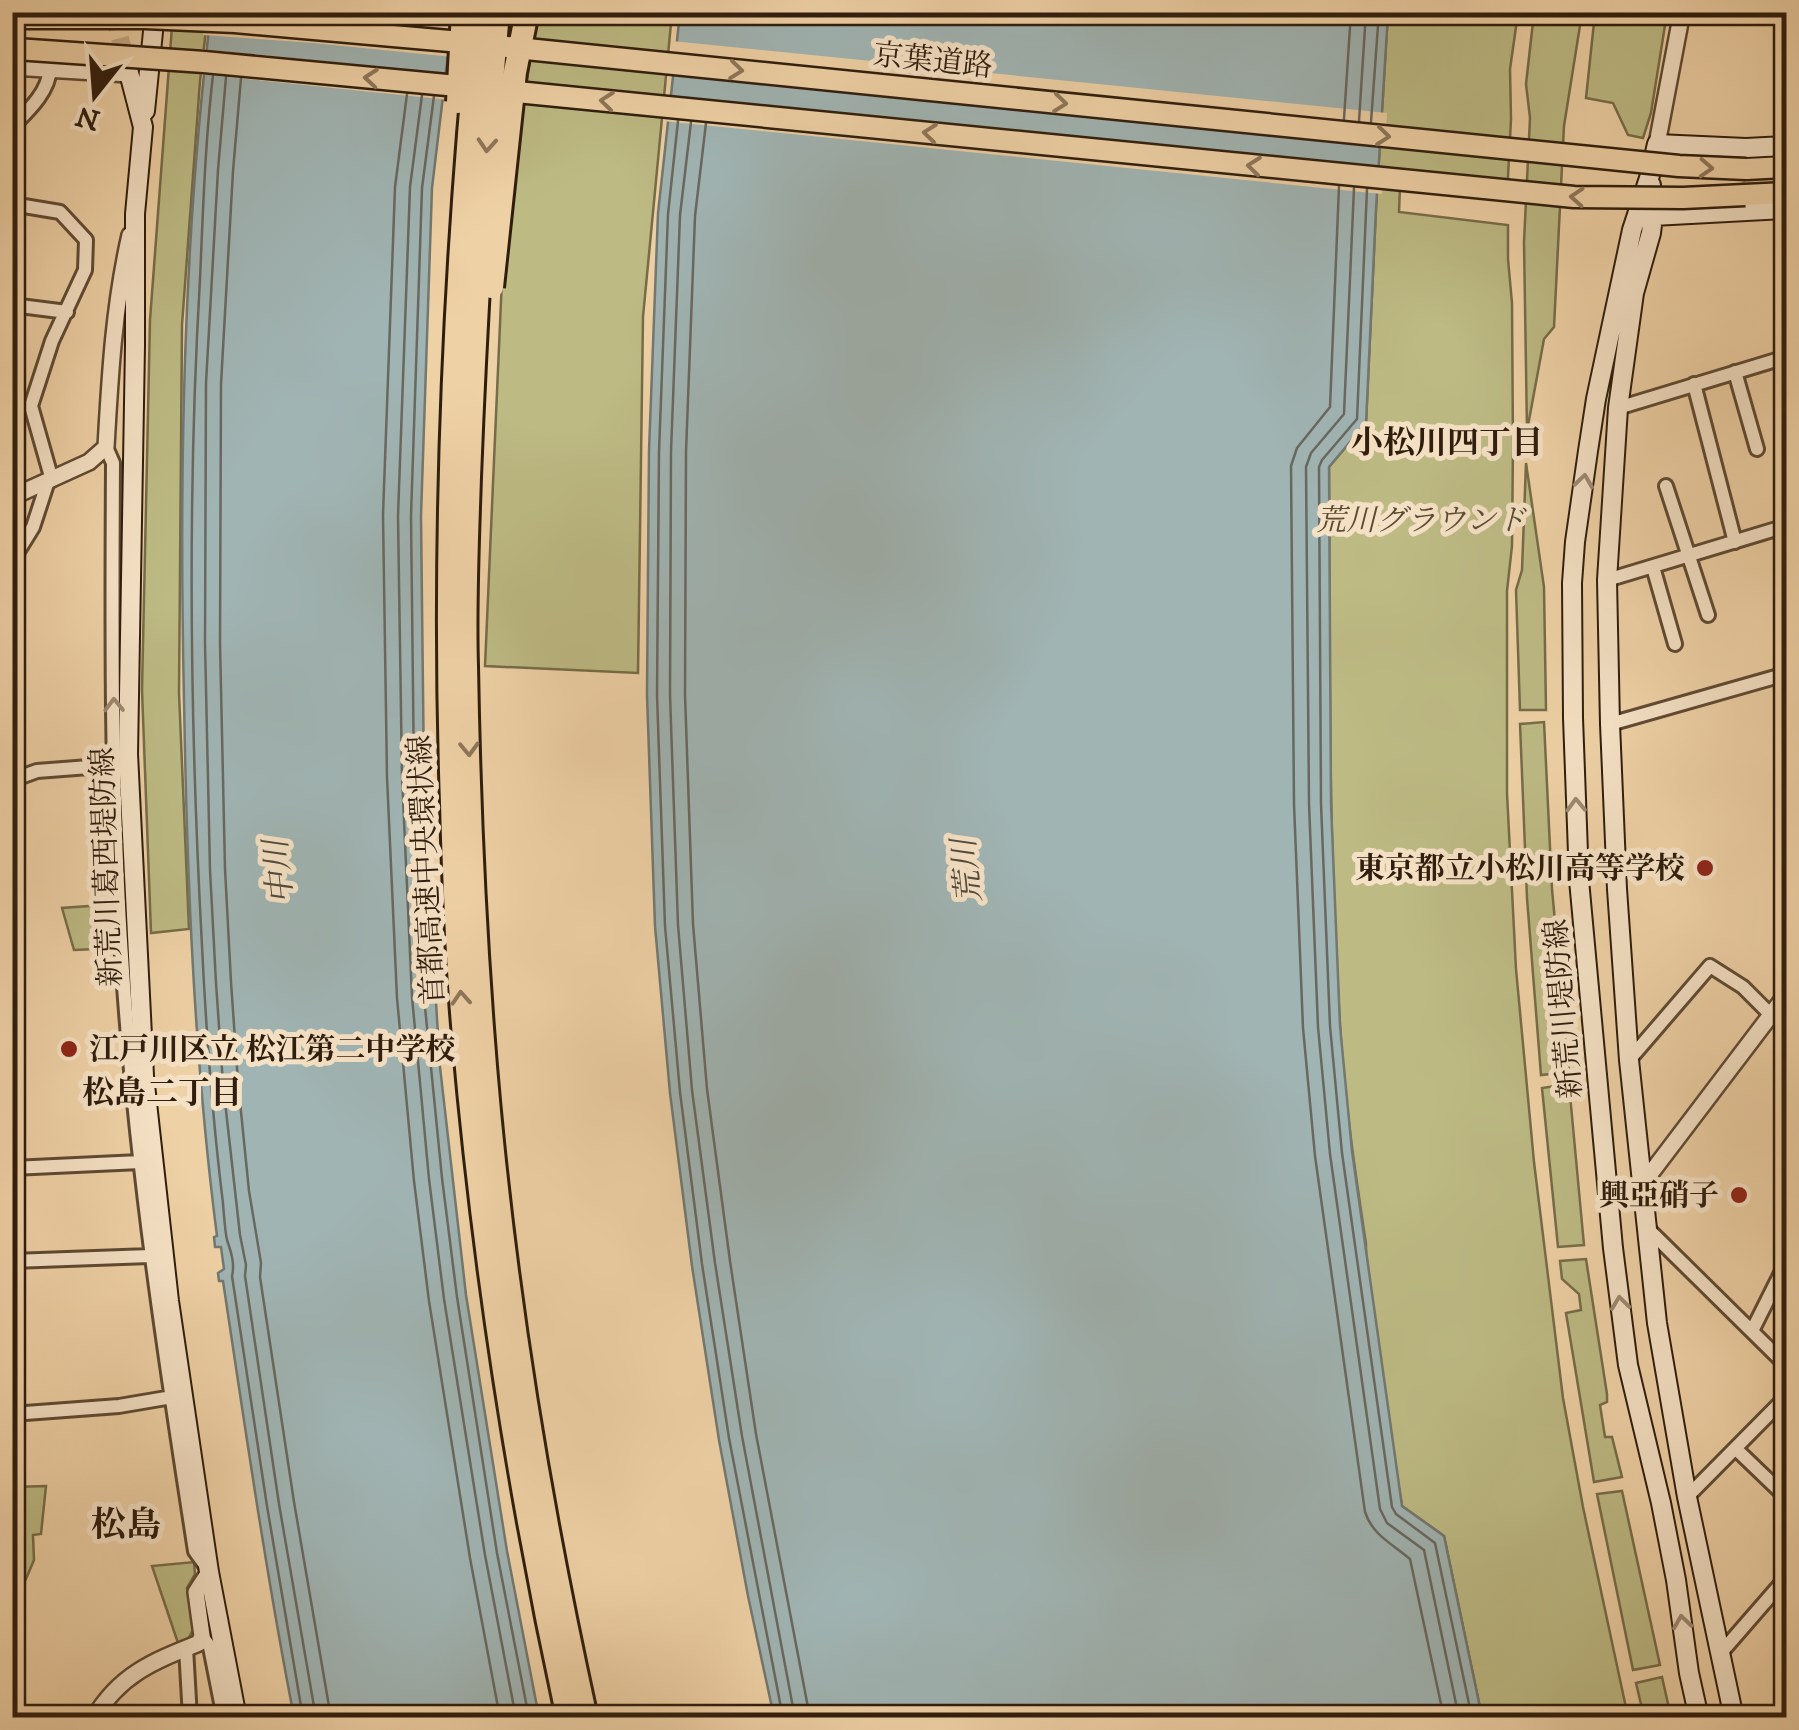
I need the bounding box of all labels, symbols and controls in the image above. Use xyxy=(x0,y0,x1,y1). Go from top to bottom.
street label: 京葉道路 xyxy=(871,37,994,86)
north arrow xyxy=(45,45,145,145)
one-way arrow xyxy=(729,59,745,80)
one-way arrow xyxy=(363,68,379,89)
one-way arrow xyxy=(598,91,614,113)
one-way arrow xyxy=(1052,92,1068,113)
text: N xyxy=(72,97,104,138)
one-way arrow xyxy=(922,123,938,145)
one-way arrow xyxy=(1375,125,1391,146)
one-way arrow xyxy=(476,137,498,153)
one-way arrow xyxy=(1245,155,1261,177)
one-way arrow xyxy=(1699,157,1715,178)
one-way arrow xyxy=(1569,187,1585,208)
district label: 小松川四丁目 xyxy=(1351,424,1543,464)
one-way arrow xyxy=(1573,472,1594,489)
park label: 荒川グラウンド xyxy=(1316,503,1527,540)
one-way arrow xyxy=(103,696,125,712)
street label: 首都高速中央環状線 xyxy=(402,734,453,1006)
one-way arrow xyxy=(458,741,479,757)
street label: 新荒川葛西堤防線 xyxy=(85,746,130,988)
one-way arrow xyxy=(1566,796,1587,812)
water label: 荒川 xyxy=(944,834,991,905)
water label: 中川 xyxy=(256,835,303,906)
place label: 東京都立小松川高等学校 xyxy=(1355,851,1685,888)
marker: 東京都立小松川高等学校 xyxy=(1694,857,1716,879)
street label: 新荒川堤防線 xyxy=(1538,918,1591,1100)
one-way arrow xyxy=(451,990,472,1006)
place label: 江戸川区立 松江第二中学校 xyxy=(89,1032,455,1069)
marker: 江戸川区立 松江第二中学校 xyxy=(58,1038,80,1060)
district label: 松島二丁目 xyxy=(82,1074,242,1114)
place label: 興亞硝子 xyxy=(1599,1178,1719,1215)
marker: 興亞硝子 xyxy=(1728,1184,1750,1206)
one-way arrow xyxy=(1611,1295,1632,1311)
district label: 松島 xyxy=(91,1504,161,1548)
one-way arrow xyxy=(1673,1613,1694,1630)

